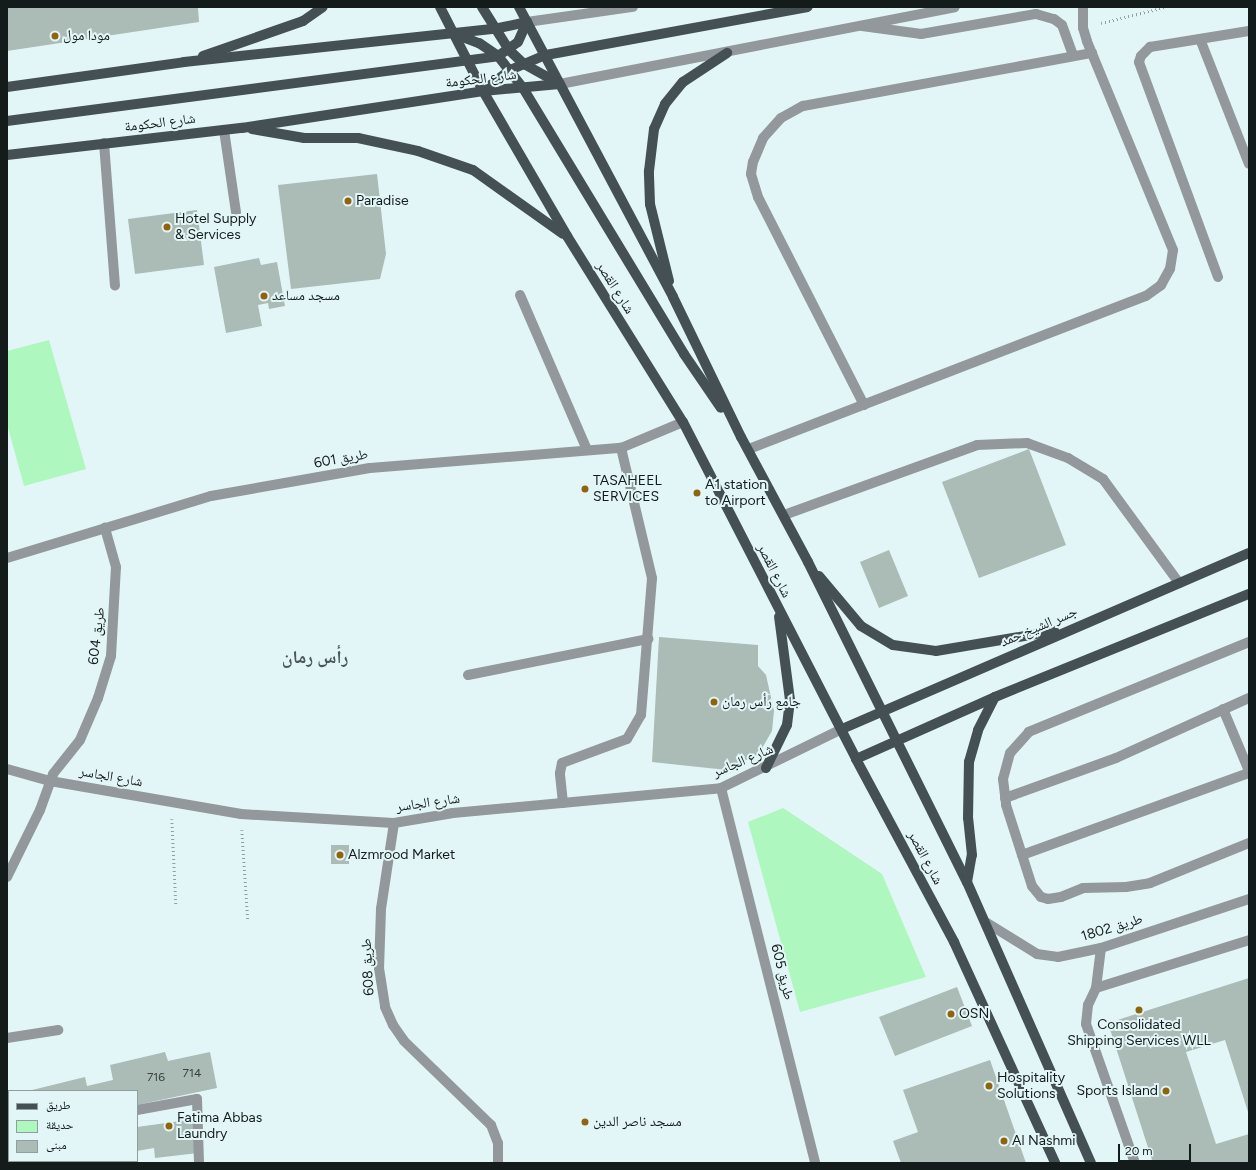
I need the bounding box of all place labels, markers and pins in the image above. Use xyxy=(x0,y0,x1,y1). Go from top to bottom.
place label: مودا مول xyxy=(63,28,110,44)
marker: مودا مول xyxy=(50,31,60,41)
place label: Paradise xyxy=(356,193,409,209)
marker: Paradise xyxy=(343,196,353,206)
place label: Hotel Supply & Services xyxy=(175,211,256,244)
marker: Hotel Supply & Services xyxy=(162,222,172,232)
place label: مسجد مساعد xyxy=(272,288,340,304)
marker: مسجد مساعد xyxy=(259,291,269,301)
place label: TASAHEEL SERVICES xyxy=(593,473,662,506)
place label: A1 station to Airport xyxy=(705,477,767,510)
marker: TASAHEEL SERVICES xyxy=(580,484,590,494)
marker: A1 station to Airport xyxy=(692,488,702,498)
place label: جامع رأس رمان xyxy=(722,694,801,710)
marker: جامع رأس رمان xyxy=(709,697,719,707)
place label: Alzmrood Market xyxy=(348,847,455,863)
marker: Alzmrood Market xyxy=(335,850,345,860)
marker: Consolidated Shipping Services WLL xyxy=(1134,1005,1144,1015)
place label: OSN xyxy=(959,1006,989,1022)
marker: OSN xyxy=(946,1009,956,1019)
place label: Consolidated Shipping Services WLL xyxy=(1067,1017,1211,1050)
place label: Hospitality Solutions xyxy=(997,1070,1065,1102)
marker: Hospitality Solutions xyxy=(984,1081,994,1091)
place label: Sports Island xyxy=(1076,1083,1158,1099)
marker: Sports Island xyxy=(1161,1086,1171,1096)
place label: Fatima Abbas Laundry xyxy=(177,1110,262,1142)
place label: مسجد ناصر الدين xyxy=(593,1114,682,1130)
marker: مسجد ناصر الدين xyxy=(580,1117,590,1127)
marker: Fatima Abbas Laundry xyxy=(164,1121,174,1131)
place label: Al Nashmi xyxy=(1012,1133,1075,1149)
marker: Al Nashmi xyxy=(999,1136,1009,1146)

